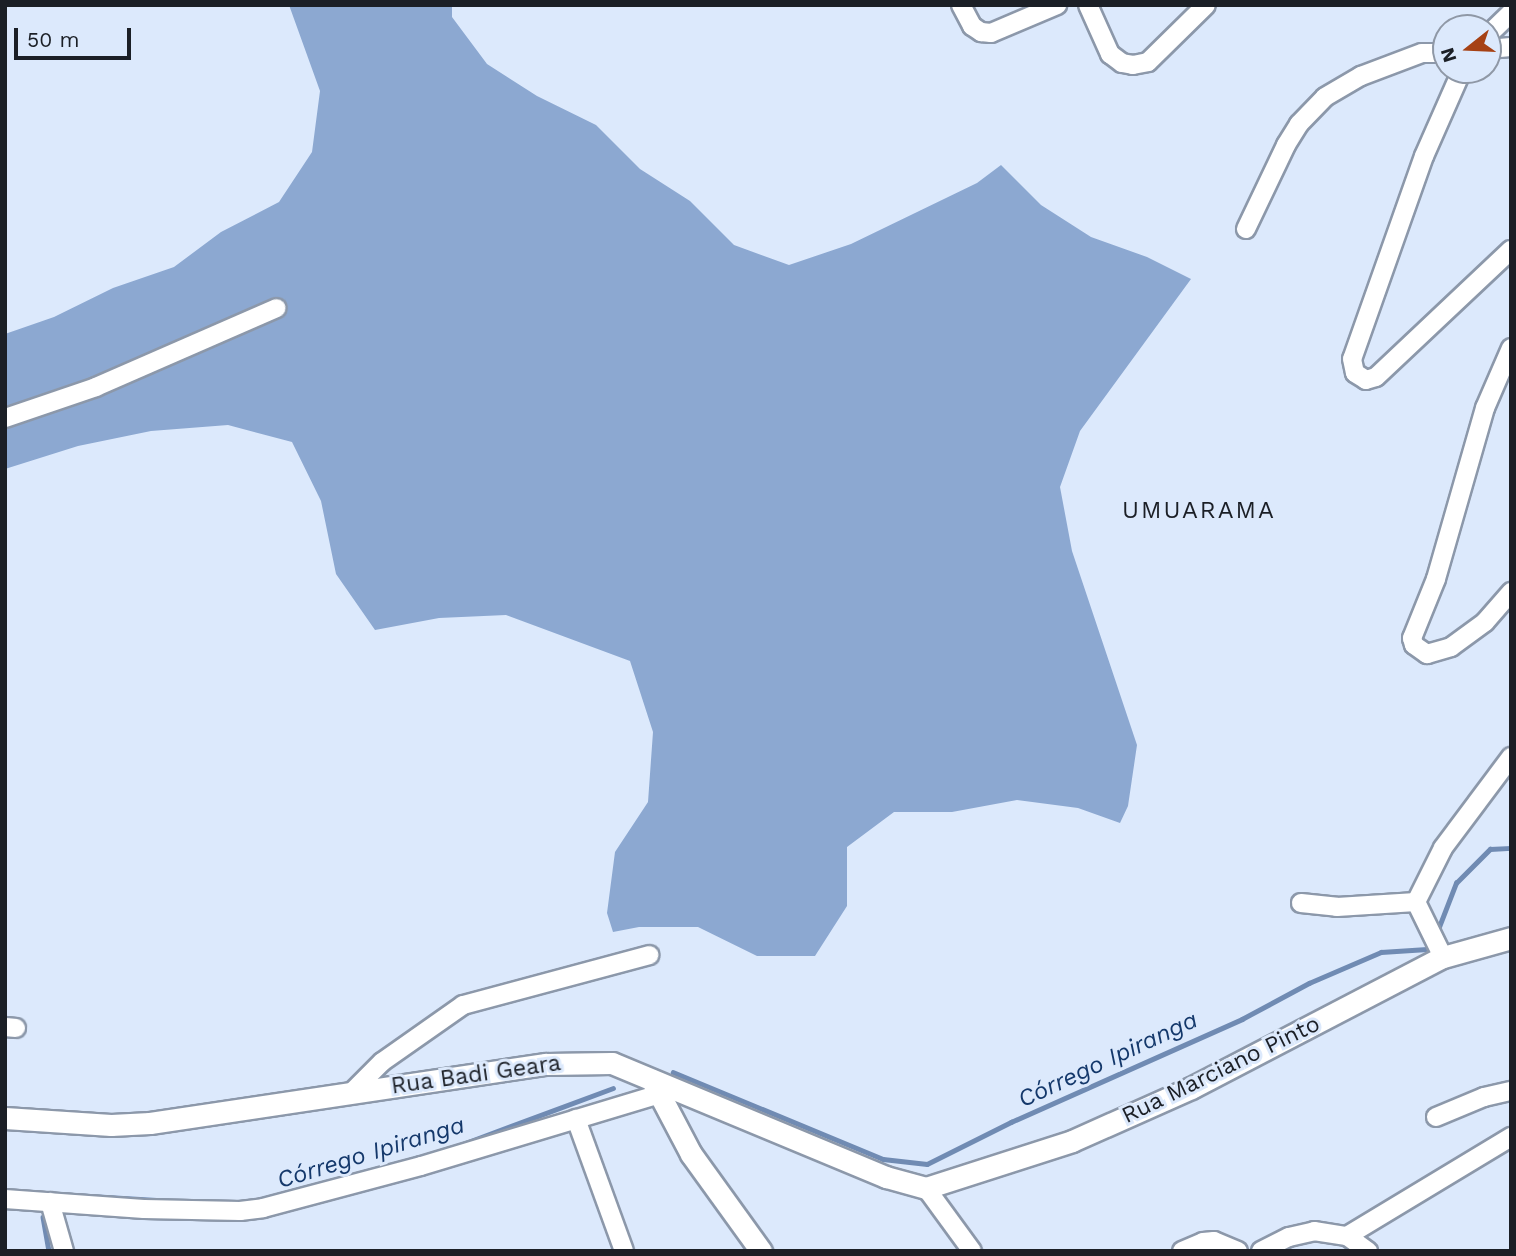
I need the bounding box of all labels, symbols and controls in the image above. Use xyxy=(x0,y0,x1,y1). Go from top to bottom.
scale bar xyxy=(18,14,135,58)
north arrow xyxy=(1432,14,1502,84)
text: 50 m xyxy=(27,27,79,52)
text: N xyxy=(1435,45,1462,65)
district label: UMUARAMA xyxy=(1123,497,1275,525)
water label: Córrego Ipiranga xyxy=(1014,1006,1202,1114)
street label: Rua Marciano Pinto xyxy=(1117,1010,1325,1130)
street label: Rua Badi Geara xyxy=(389,1049,563,1101)
water label: Córrego Ipiranga xyxy=(274,1111,468,1195)

